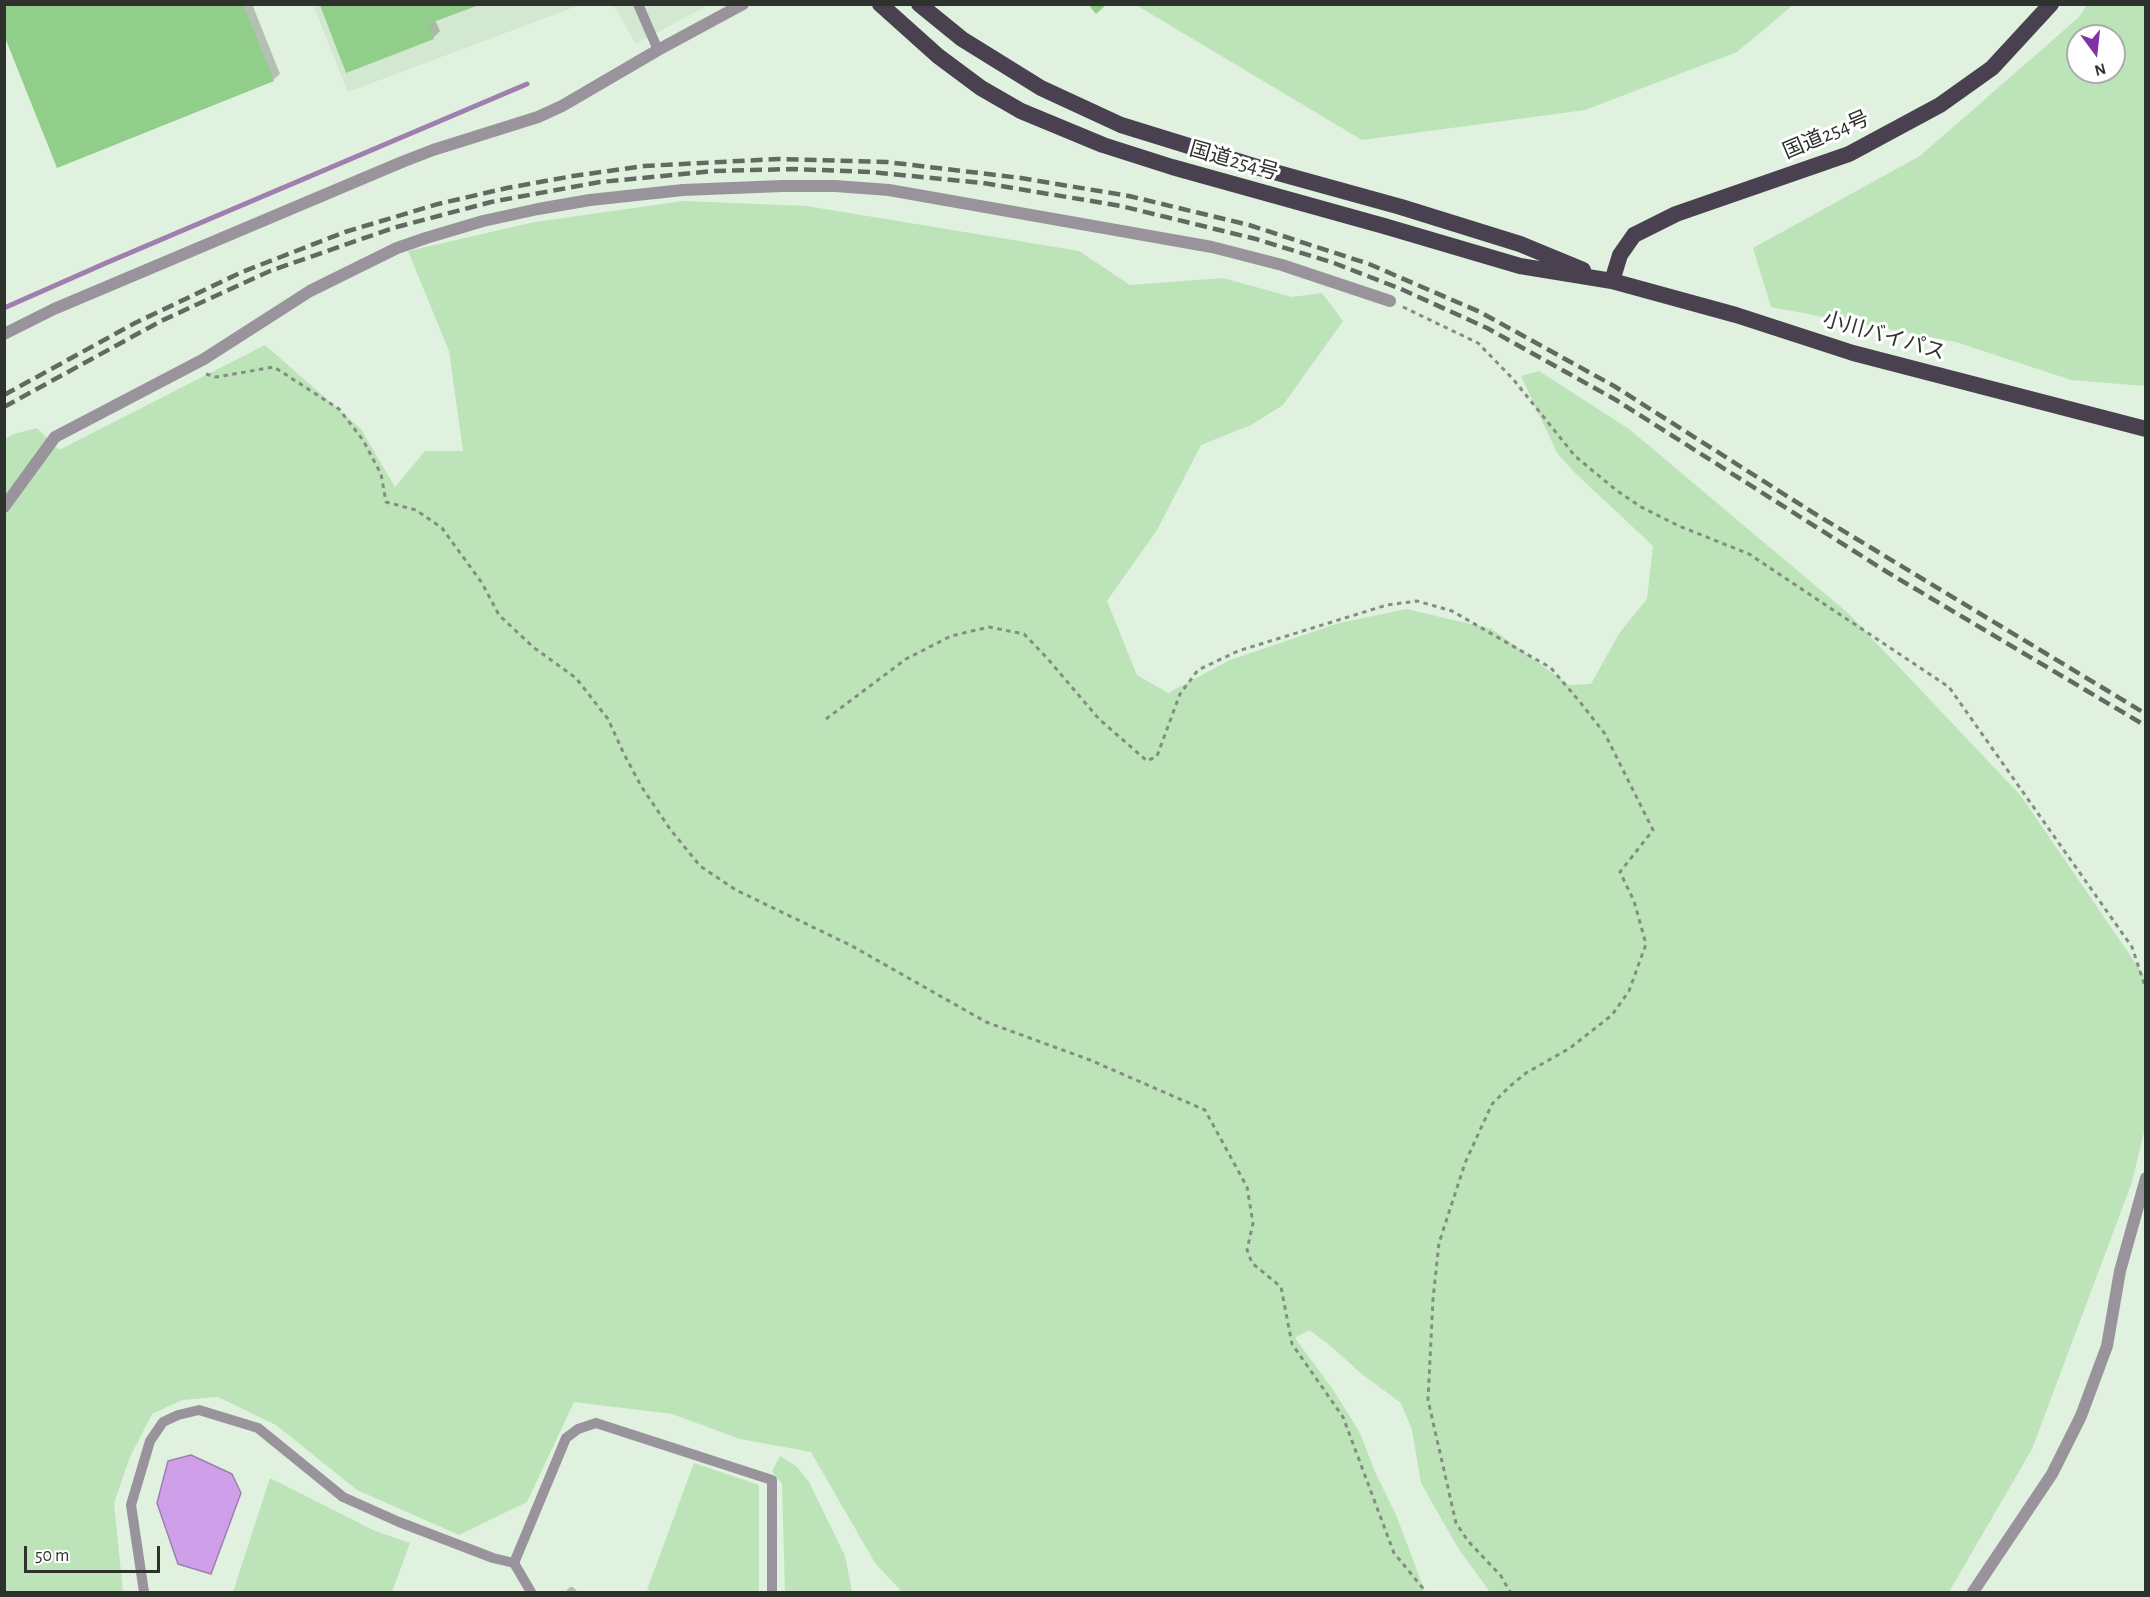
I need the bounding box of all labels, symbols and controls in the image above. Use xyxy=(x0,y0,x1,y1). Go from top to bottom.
north arrow xyxy=(2066,24,2126,84)
text: N xyxy=(2093,60,2108,79)
street label: 国道254号 xyxy=(1779,106,1873,164)
street label: 国道254号 xyxy=(1187,136,1281,186)
street label: 小川バイパス xyxy=(1820,307,1948,365)
scale bar xyxy=(27,1534,164,1572)
text: 50 m xyxy=(35,1547,69,1565)

